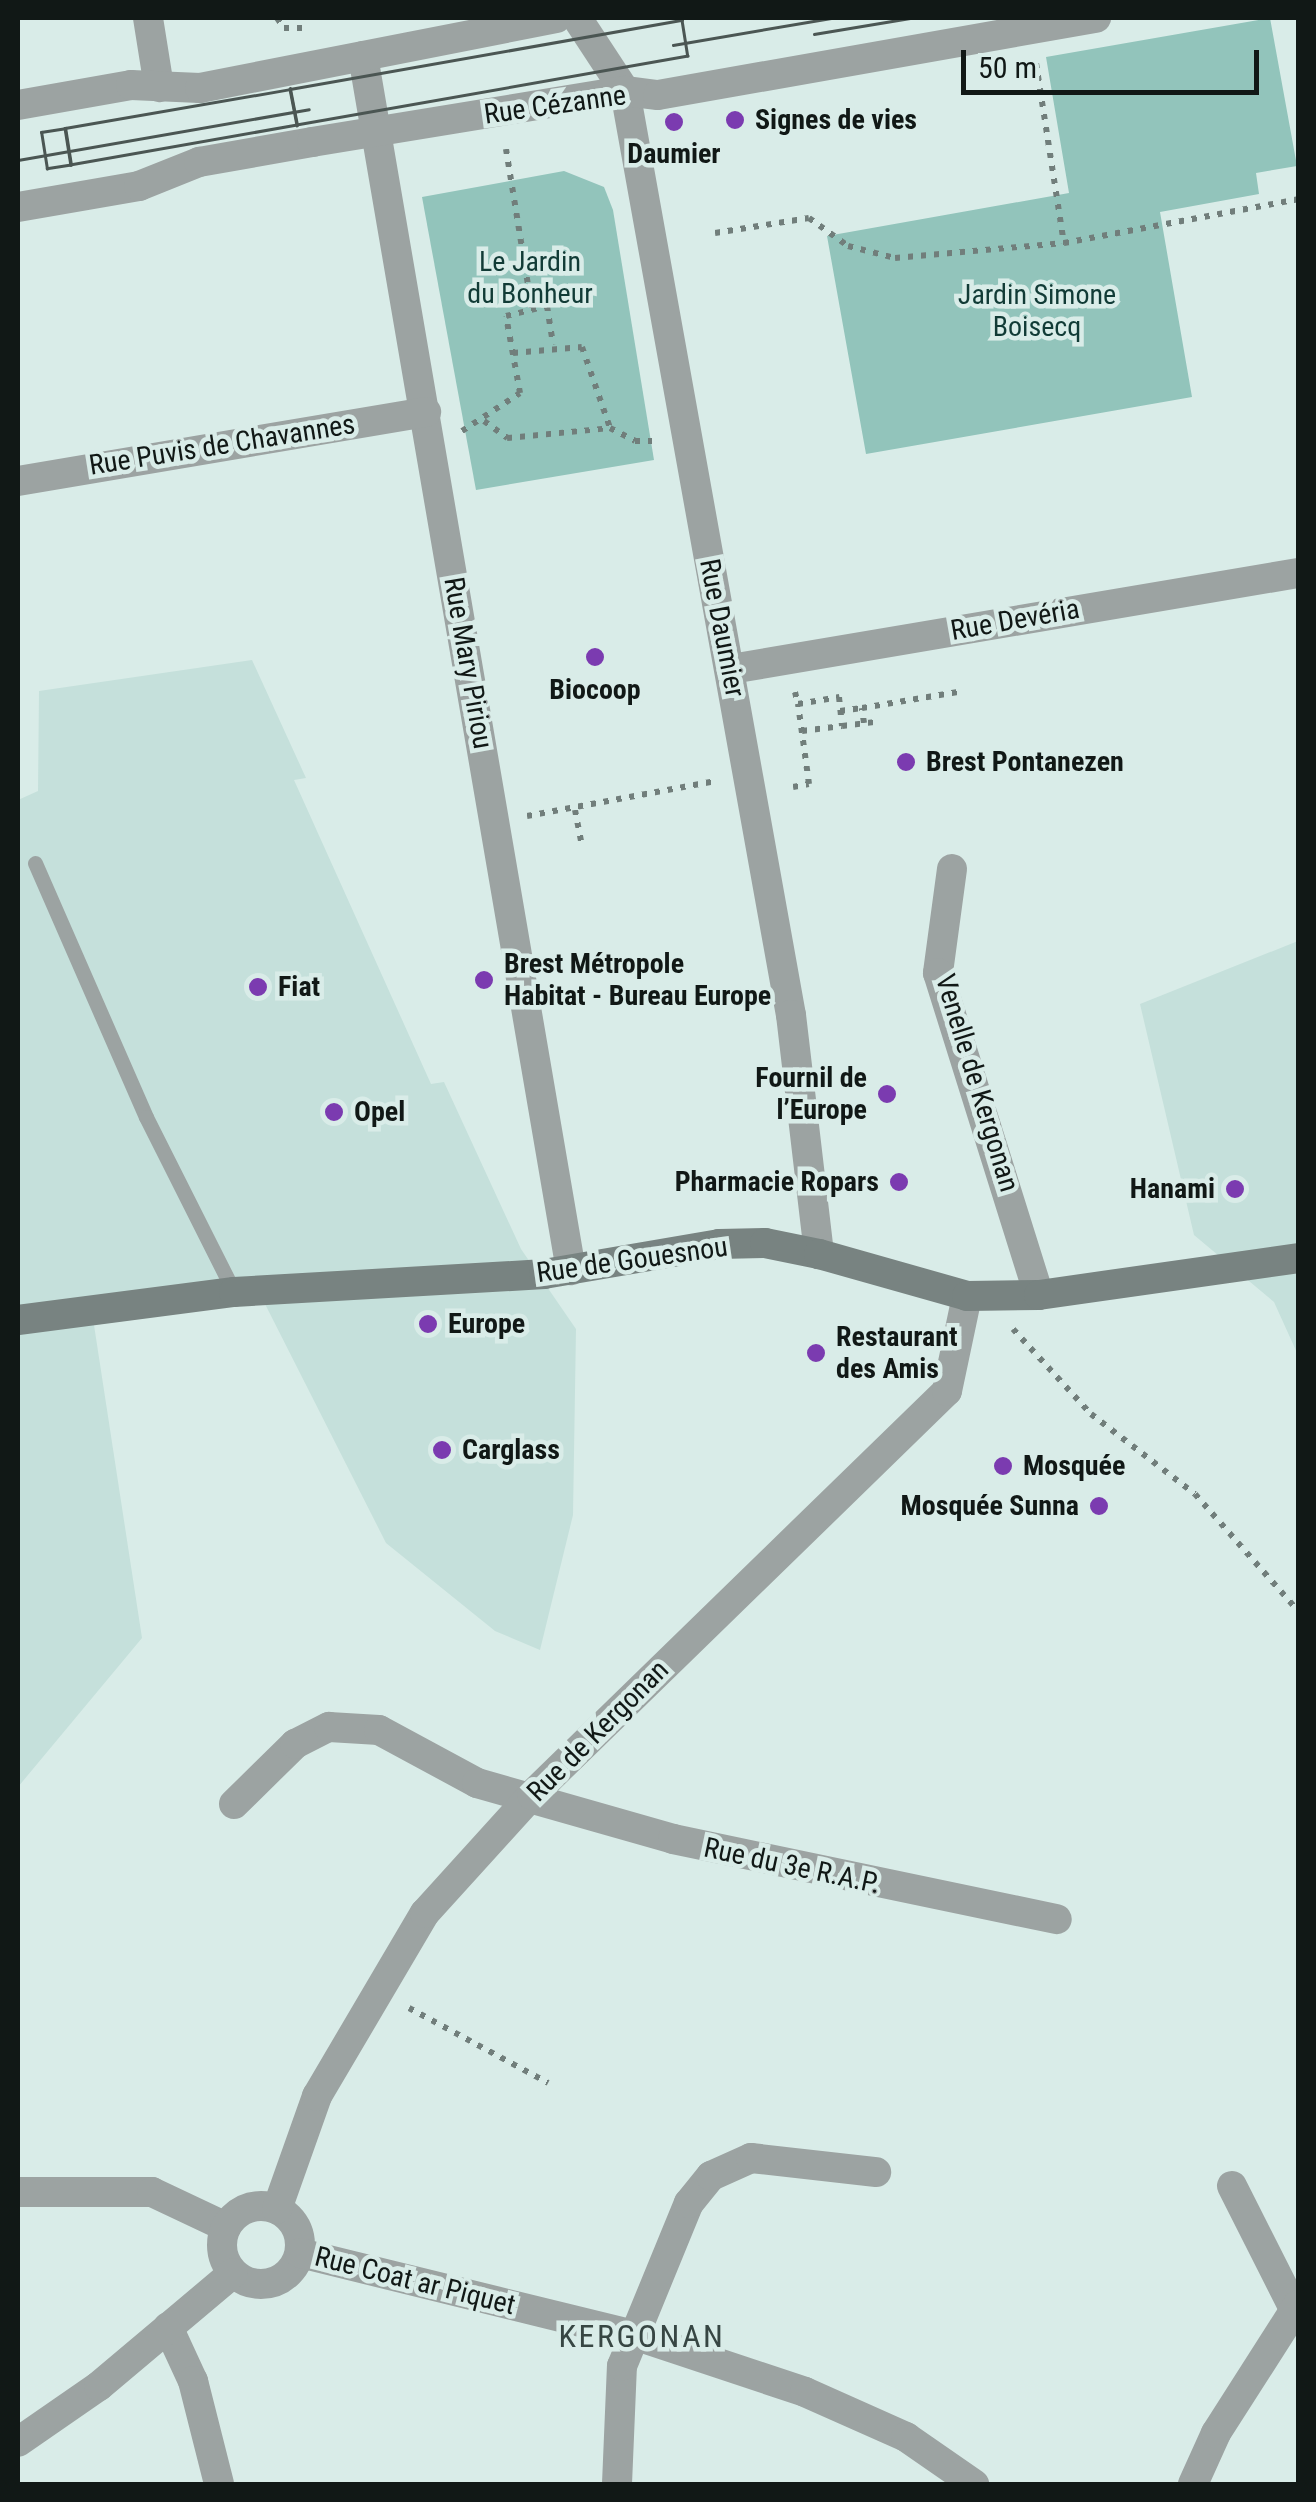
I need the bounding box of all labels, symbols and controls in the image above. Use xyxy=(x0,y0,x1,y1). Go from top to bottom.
scale bar xyxy=(966,30,1264,92)
text: 50 m xyxy=(978,50,1037,85)
street label: Rue Cézanne xyxy=(482,78,628,132)
place label: Signes de vies xyxy=(755,103,917,137)
marker: Signes de vies xyxy=(724,109,746,131)
marker: Daumier xyxy=(663,111,685,133)
place label: Daumier xyxy=(627,137,721,171)
park label: Le Jardin du Bonheur xyxy=(467,245,593,311)
park label: Jardin Simone Boisecq xyxy=(958,278,1116,344)
street label: Rue Puvis de Chavannes xyxy=(87,407,357,483)
street label: Rue Daumier xyxy=(692,556,752,700)
street label: Rue Mary Piriou xyxy=(436,574,500,752)
street label: Rue Devéria xyxy=(948,592,1082,648)
marker: Biocoop xyxy=(584,646,606,668)
place label: Biocoop xyxy=(549,673,641,707)
place label: Brest Pontanezen xyxy=(926,745,1124,779)
marker: Brest Pontanezen xyxy=(895,751,917,773)
place label: Brest Métropole Habitat - Bureau Europe xyxy=(504,947,771,1013)
marker: Brest Métropole Habitat - Bureau Europe xyxy=(473,969,495,991)
place label: Fiat xyxy=(278,970,320,1004)
street label: Venelle de Kergonan xyxy=(928,970,1026,1196)
marker: Fiat xyxy=(247,976,269,998)
place label: Fournil de l’Europe xyxy=(755,1061,867,1127)
marker: Fournil de l’Europe xyxy=(876,1083,898,1105)
place label: Opel xyxy=(354,1095,405,1129)
marker: Opel xyxy=(323,1101,345,1123)
place label: Pharmacie Ropars xyxy=(675,1165,879,1199)
marker: Pharmacie Ropars xyxy=(888,1171,910,1193)
place label: Hanami xyxy=(1130,1172,1215,1206)
marker: Hanami xyxy=(1224,1178,1246,1200)
street label: Rue de Gouesnou xyxy=(534,1230,730,1290)
place label: Europe xyxy=(448,1307,525,1341)
marker: Europe xyxy=(417,1313,439,1335)
place label: Restaurant des Amis xyxy=(836,1320,958,1386)
marker: Restaurant des Amis xyxy=(805,1342,827,1364)
place label: Carglass xyxy=(462,1433,560,1467)
marker: Carglass xyxy=(431,1439,453,1461)
place label: Mosquée xyxy=(1023,1449,1125,1483)
marker: Mosquée xyxy=(992,1455,1014,1477)
place label: Mosquée Sunna xyxy=(901,1489,1079,1523)
marker: Mosquée Sunna xyxy=(1088,1495,1110,1517)
street label: Rue de Kergonan xyxy=(520,1653,676,1809)
street label: Rue du 3e R.A.P. xyxy=(701,1831,883,1901)
street label: Rue Coat ar Piquet xyxy=(311,2240,519,2322)
district label: KERGONAN xyxy=(559,2317,725,2355)

